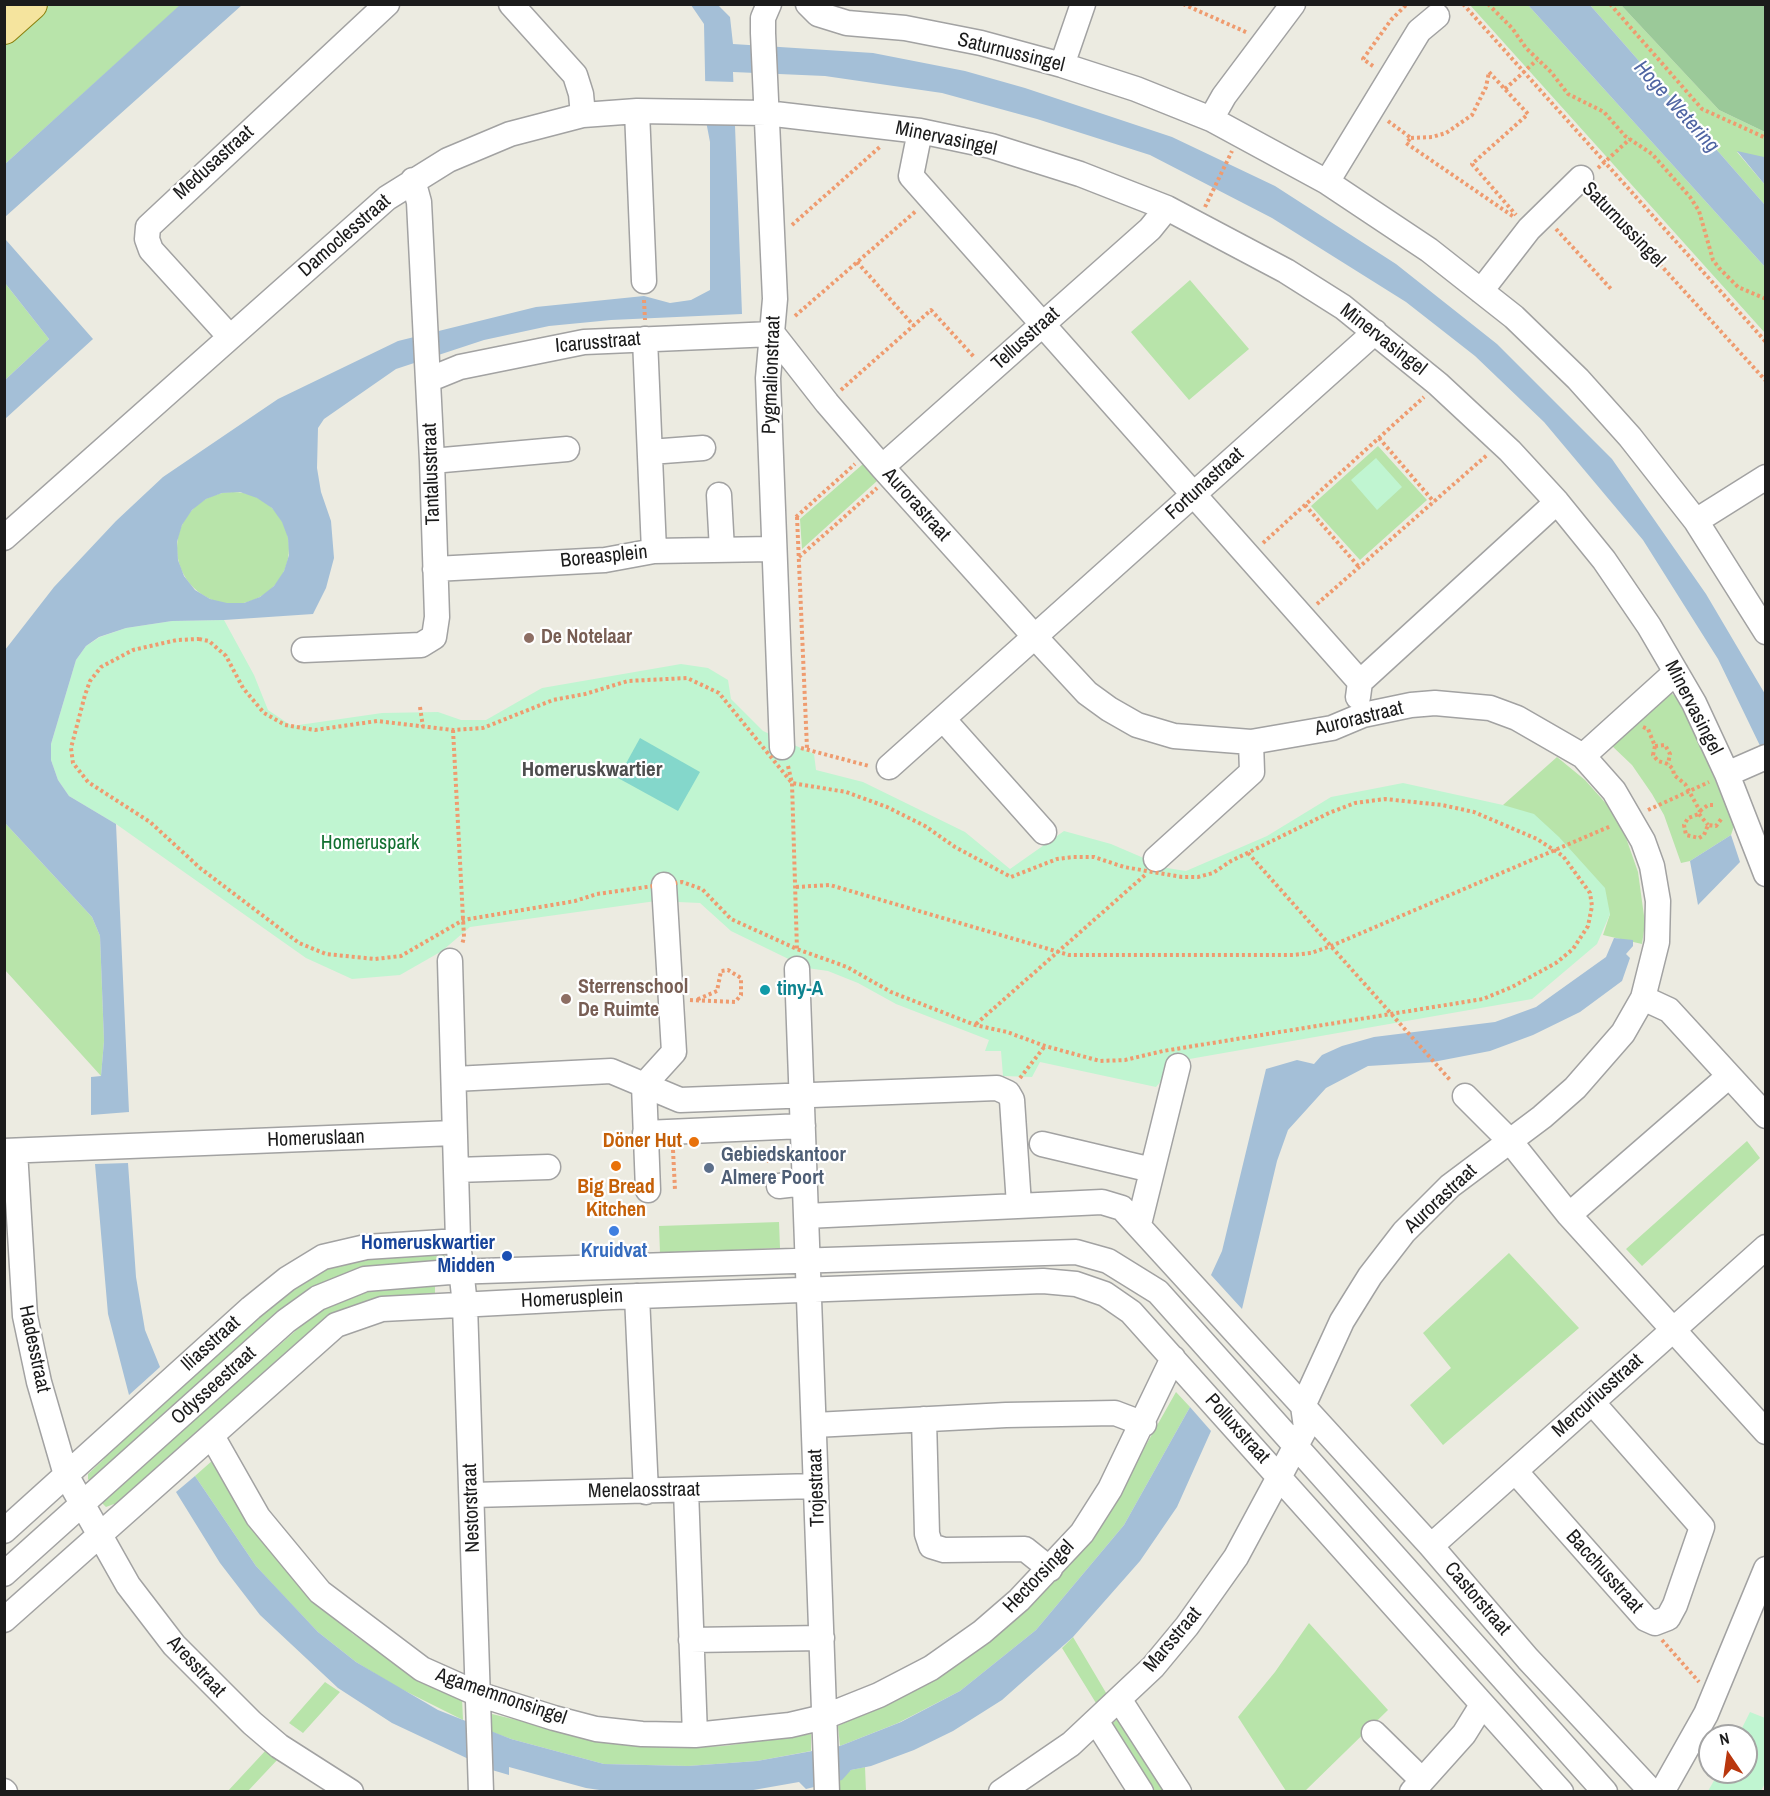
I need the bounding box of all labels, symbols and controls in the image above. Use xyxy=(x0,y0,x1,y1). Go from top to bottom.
street label: Saturnussingel xyxy=(955,28,1067,78)
water label: Hoge Wetering xyxy=(1628,56,1724,158)
street label: Minervasingel xyxy=(893,117,999,161)
street label: Medusastraat xyxy=(169,121,259,205)
street label: Saturnussingel xyxy=(1576,177,1670,273)
street label: Damoclesstraat xyxy=(294,190,396,282)
street label: Minervasingel xyxy=(1335,299,1431,381)
street label: Tellusstraat xyxy=(987,302,1065,376)
street label: Pygmalionstraat xyxy=(758,315,786,435)
street label: Icarusstraat xyxy=(554,327,642,359)
street label: Tantalusstraat xyxy=(418,422,446,526)
street label: Fortunastraat xyxy=(1161,443,1249,525)
street label: Aurorastraat xyxy=(877,463,955,547)
street label: Boreasplein xyxy=(559,540,649,574)
place label: De Notelaar xyxy=(541,626,632,650)
marker: De Notelaar xyxy=(522,631,536,645)
street label: Minervasingel xyxy=(1659,657,1727,759)
street label: Aurorastraat xyxy=(1312,696,1406,742)
district label: Homeruskwartier xyxy=(522,757,662,783)
park label: Homeruspark xyxy=(321,832,419,856)
place label: Sterrenschool De Ruimte xyxy=(578,976,688,1023)
place label: tiny-A xyxy=(777,978,823,1002)
marker: tiny-A xyxy=(758,983,772,997)
marker: Sterrenschool De Ruimte xyxy=(559,992,573,1006)
street label: Homeruslaan xyxy=(267,1125,365,1153)
place label: Döner Hut xyxy=(603,1130,682,1154)
marker: Döner Hut xyxy=(687,1135,701,1149)
place label: Gebiedskantoor Almere Poort xyxy=(721,1144,846,1191)
marker: Big Bread Kitchen xyxy=(609,1159,623,1173)
street label: Aurorastraat xyxy=(1400,1159,1482,1239)
marker: Gebiedskantoor Almere Poort xyxy=(702,1161,716,1175)
place label: Big Bread Kitchen xyxy=(577,1176,655,1223)
marker: Kruidvat xyxy=(607,1224,621,1238)
place label: Homeruskwartier Midden xyxy=(361,1232,495,1279)
place label: Kruidvat xyxy=(581,1240,647,1264)
marker: Homeruskwartier Midden xyxy=(500,1249,514,1263)
street label: Homerusplein xyxy=(520,1284,624,1314)
street label: Hadesstraat xyxy=(13,1303,55,1395)
street label: Iliasstraat xyxy=(177,1311,245,1377)
street label: Odysseestraat xyxy=(167,1342,261,1430)
street label: Mercuriusstraat xyxy=(1548,1349,1648,1443)
street label: Polluxstraat xyxy=(1199,1389,1275,1469)
street label: Trojestraat xyxy=(804,1449,830,1527)
street label: Nestorstraat xyxy=(458,1463,486,1553)
street label: Menelaosstraat xyxy=(588,1478,700,1504)
street label: Bacchusstraat xyxy=(1560,1525,1648,1619)
street label: Hectorsingel xyxy=(998,1536,1080,1618)
street label: Castorstraat xyxy=(1439,1557,1515,1641)
street label: Marsstraat xyxy=(1139,1603,1207,1677)
street label: Aresstraat xyxy=(162,1631,230,1703)
street label: Agamemnonsingel xyxy=(432,1663,570,1731)
north arrow xyxy=(1698,1724,1758,1784)
text: N xyxy=(1717,1727,1731,1750)

